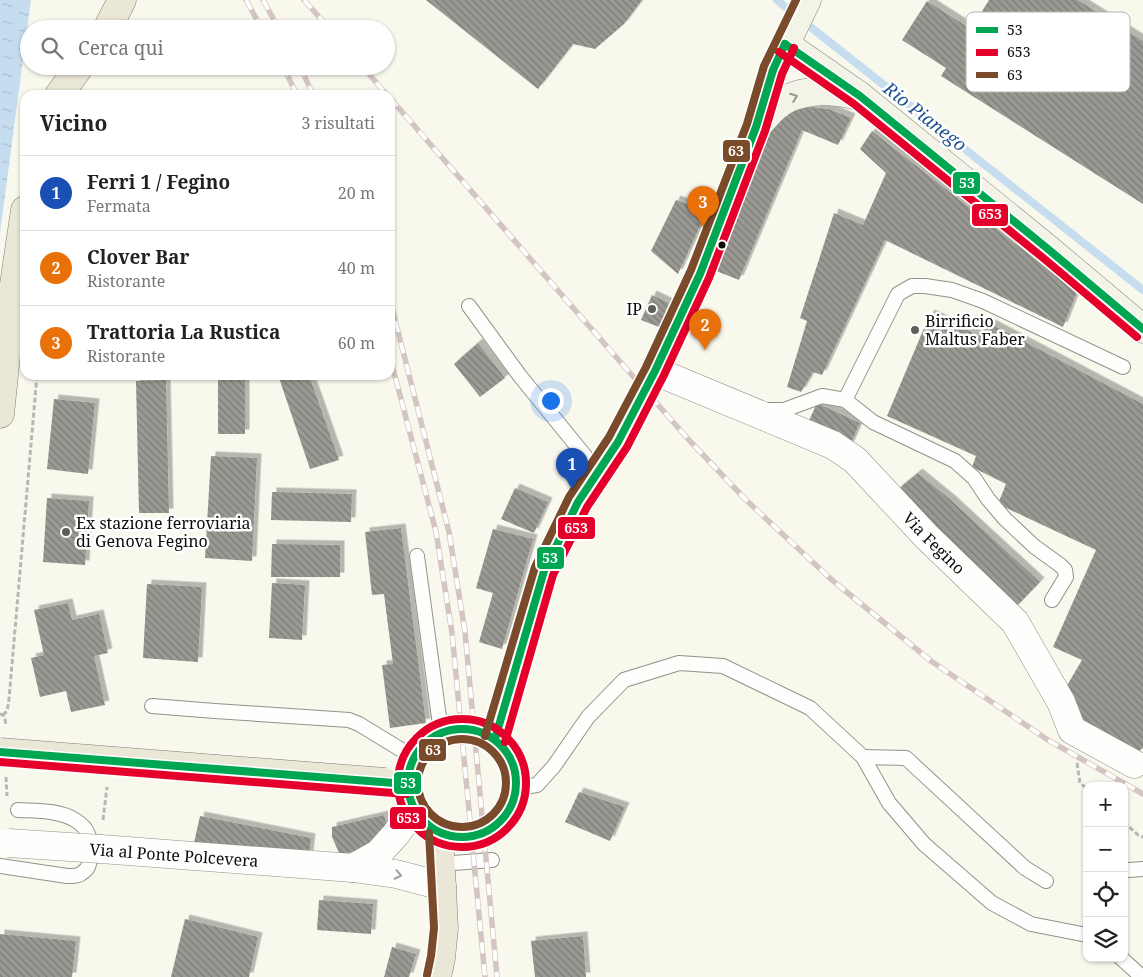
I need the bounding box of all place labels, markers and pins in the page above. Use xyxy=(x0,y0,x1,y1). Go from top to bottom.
pin: 3 xyxy=(687,186,719,227)
unlabelled marker xyxy=(717,240,727,250)
place label: IP xyxy=(626,298,642,320)
marker: IP xyxy=(646,303,658,315)
pin: 2 xyxy=(689,309,721,350)
place label: Birrificio Maltus Faber xyxy=(925,310,1025,350)
marker: Birrificio Maltus Faber xyxy=(909,324,921,336)
pin: 1 xyxy=(556,448,588,489)
place label: Ex stazione ferroviaria di Genova Fegino xyxy=(76,512,251,552)
marker: Ex stazione ferroviaria di Genova Fegino xyxy=(60,526,72,538)

